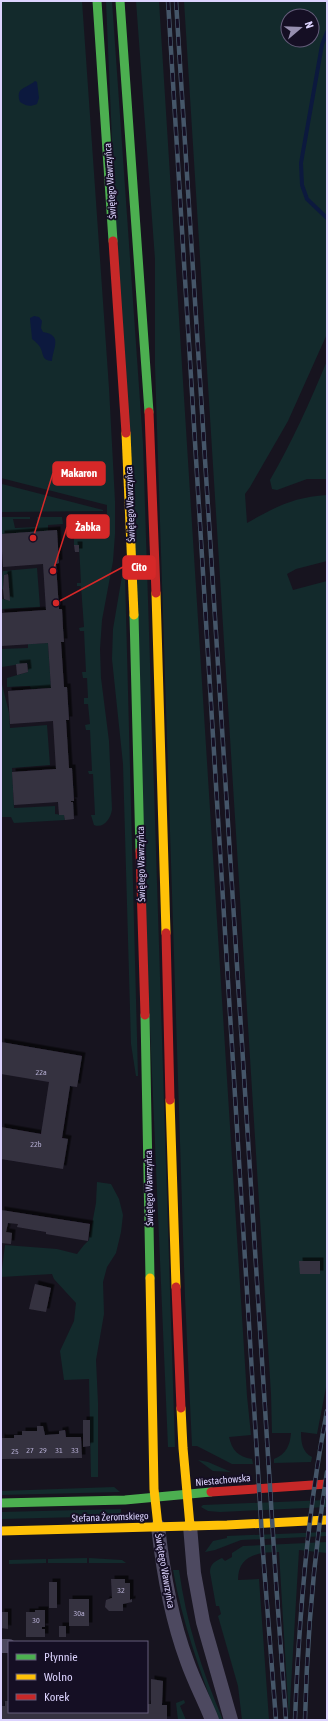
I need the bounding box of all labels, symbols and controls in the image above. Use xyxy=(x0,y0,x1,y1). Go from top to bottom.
north arrow xyxy=(280,8,320,48)
text: N xyxy=(303,20,316,30)
street label: Świętego Wawrzyńca xyxy=(102,142,118,219)
callout: Makaron xyxy=(53,462,105,485)
street label: Świętego Wawrzyńca xyxy=(123,466,137,542)
text: Makaron xyxy=(61,467,97,479)
callout: Żabka xyxy=(67,515,109,538)
text: Żabka xyxy=(75,521,101,533)
callout: Cito xyxy=(123,556,155,579)
text: Cito xyxy=(131,561,147,573)
street label: Świętego Wawrzyńca xyxy=(135,826,147,902)
house number: 22a xyxy=(35,1068,47,1077)
house number: 22b xyxy=(30,1140,42,1149)
street label: Świętego Wawrzyńca xyxy=(143,1150,155,1226)
house number: 27 xyxy=(26,1446,34,1455)
house number: 29 xyxy=(39,1446,47,1455)
house number: 31 xyxy=(55,1446,63,1455)
house number: 33 xyxy=(71,1446,79,1455)
house number: 25 xyxy=(11,1447,19,1456)
street label: Niestachowska xyxy=(195,1472,251,1488)
street label: Stefana Żeromskiego xyxy=(71,1510,149,1524)
street label: Świętego Wawrzyńca xyxy=(153,1533,177,1610)
house number: 32 xyxy=(117,1586,125,1595)
house number: 30a xyxy=(73,1609,85,1618)
house number: 30 xyxy=(32,1616,40,1625)
legend xyxy=(8,1641,148,1713)
text: Płynnie xyxy=(44,1650,78,1664)
text: Wolno xyxy=(44,1670,73,1684)
text: Korek xyxy=(44,1690,70,1704)

